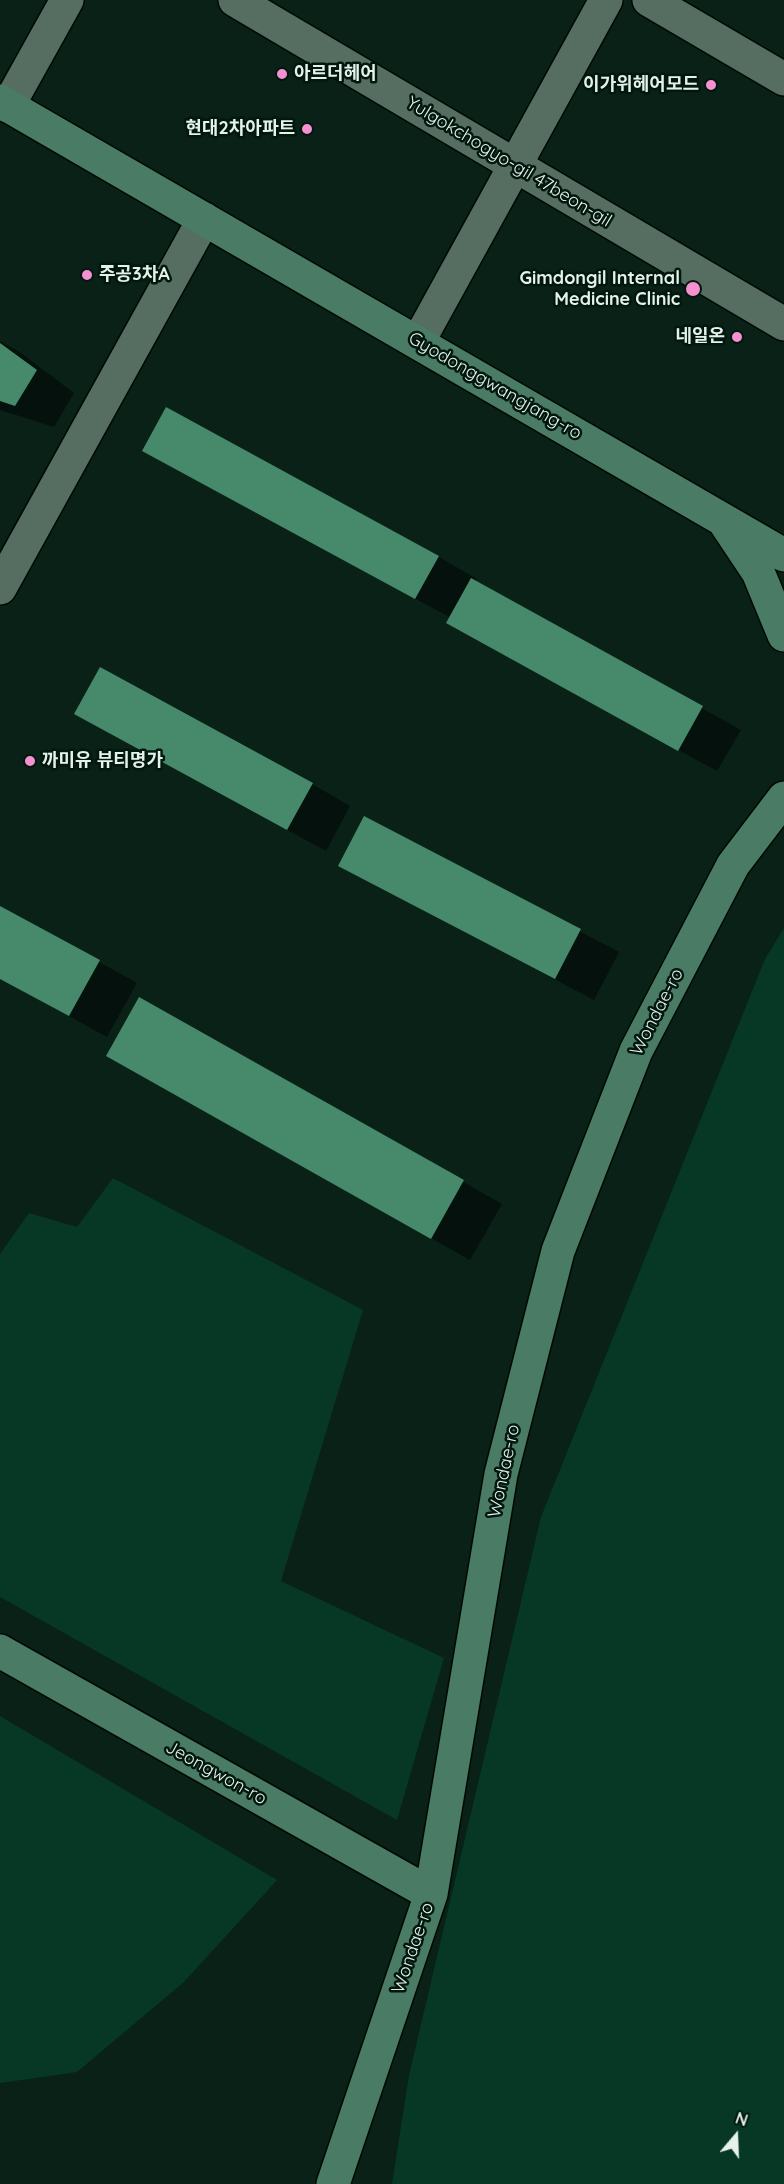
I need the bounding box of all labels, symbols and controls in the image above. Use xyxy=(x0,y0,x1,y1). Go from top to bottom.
place label: 아르더헤어 xyxy=(294,63,377,85)
marker: 아르더헤어 xyxy=(275,67,289,81)
place label: 이가위헤어모드 xyxy=(583,74,699,96)
marker: 이가위헤어모드 xyxy=(704,78,718,92)
street label: Yulgokchogyo-gil 47beon-gil xyxy=(403,92,615,232)
place label: 현대2차아파트 xyxy=(185,118,295,140)
marker: 현대2차아파트 xyxy=(300,122,314,136)
place label: 주공3차A xyxy=(99,264,170,286)
marker: 주공3차A xyxy=(80,268,94,282)
place label: Gimdongil Internal Medicine Clinic xyxy=(519,268,680,310)
marker: Gimdongil Internal Medicine Clinic xyxy=(684,280,702,298)
place label: 네일온 xyxy=(675,326,725,348)
street label: Gyodonggwangjang-ro xyxy=(405,328,585,444)
marker: 네일온 xyxy=(730,330,744,344)
place label: 까미유 뷰티명가 xyxy=(42,750,163,772)
marker: 까미유 뷰티명가 xyxy=(23,754,37,768)
street label: Wondae-ro xyxy=(626,965,688,1059)
street label: Wondae-ro xyxy=(484,1422,524,1520)
street label: Jeongwon-ro xyxy=(162,1736,270,1810)
street label: Wondae-ro xyxy=(387,1900,439,1996)
north arrow xyxy=(706,2106,766,2166)
text: N xyxy=(733,2108,751,2130)

